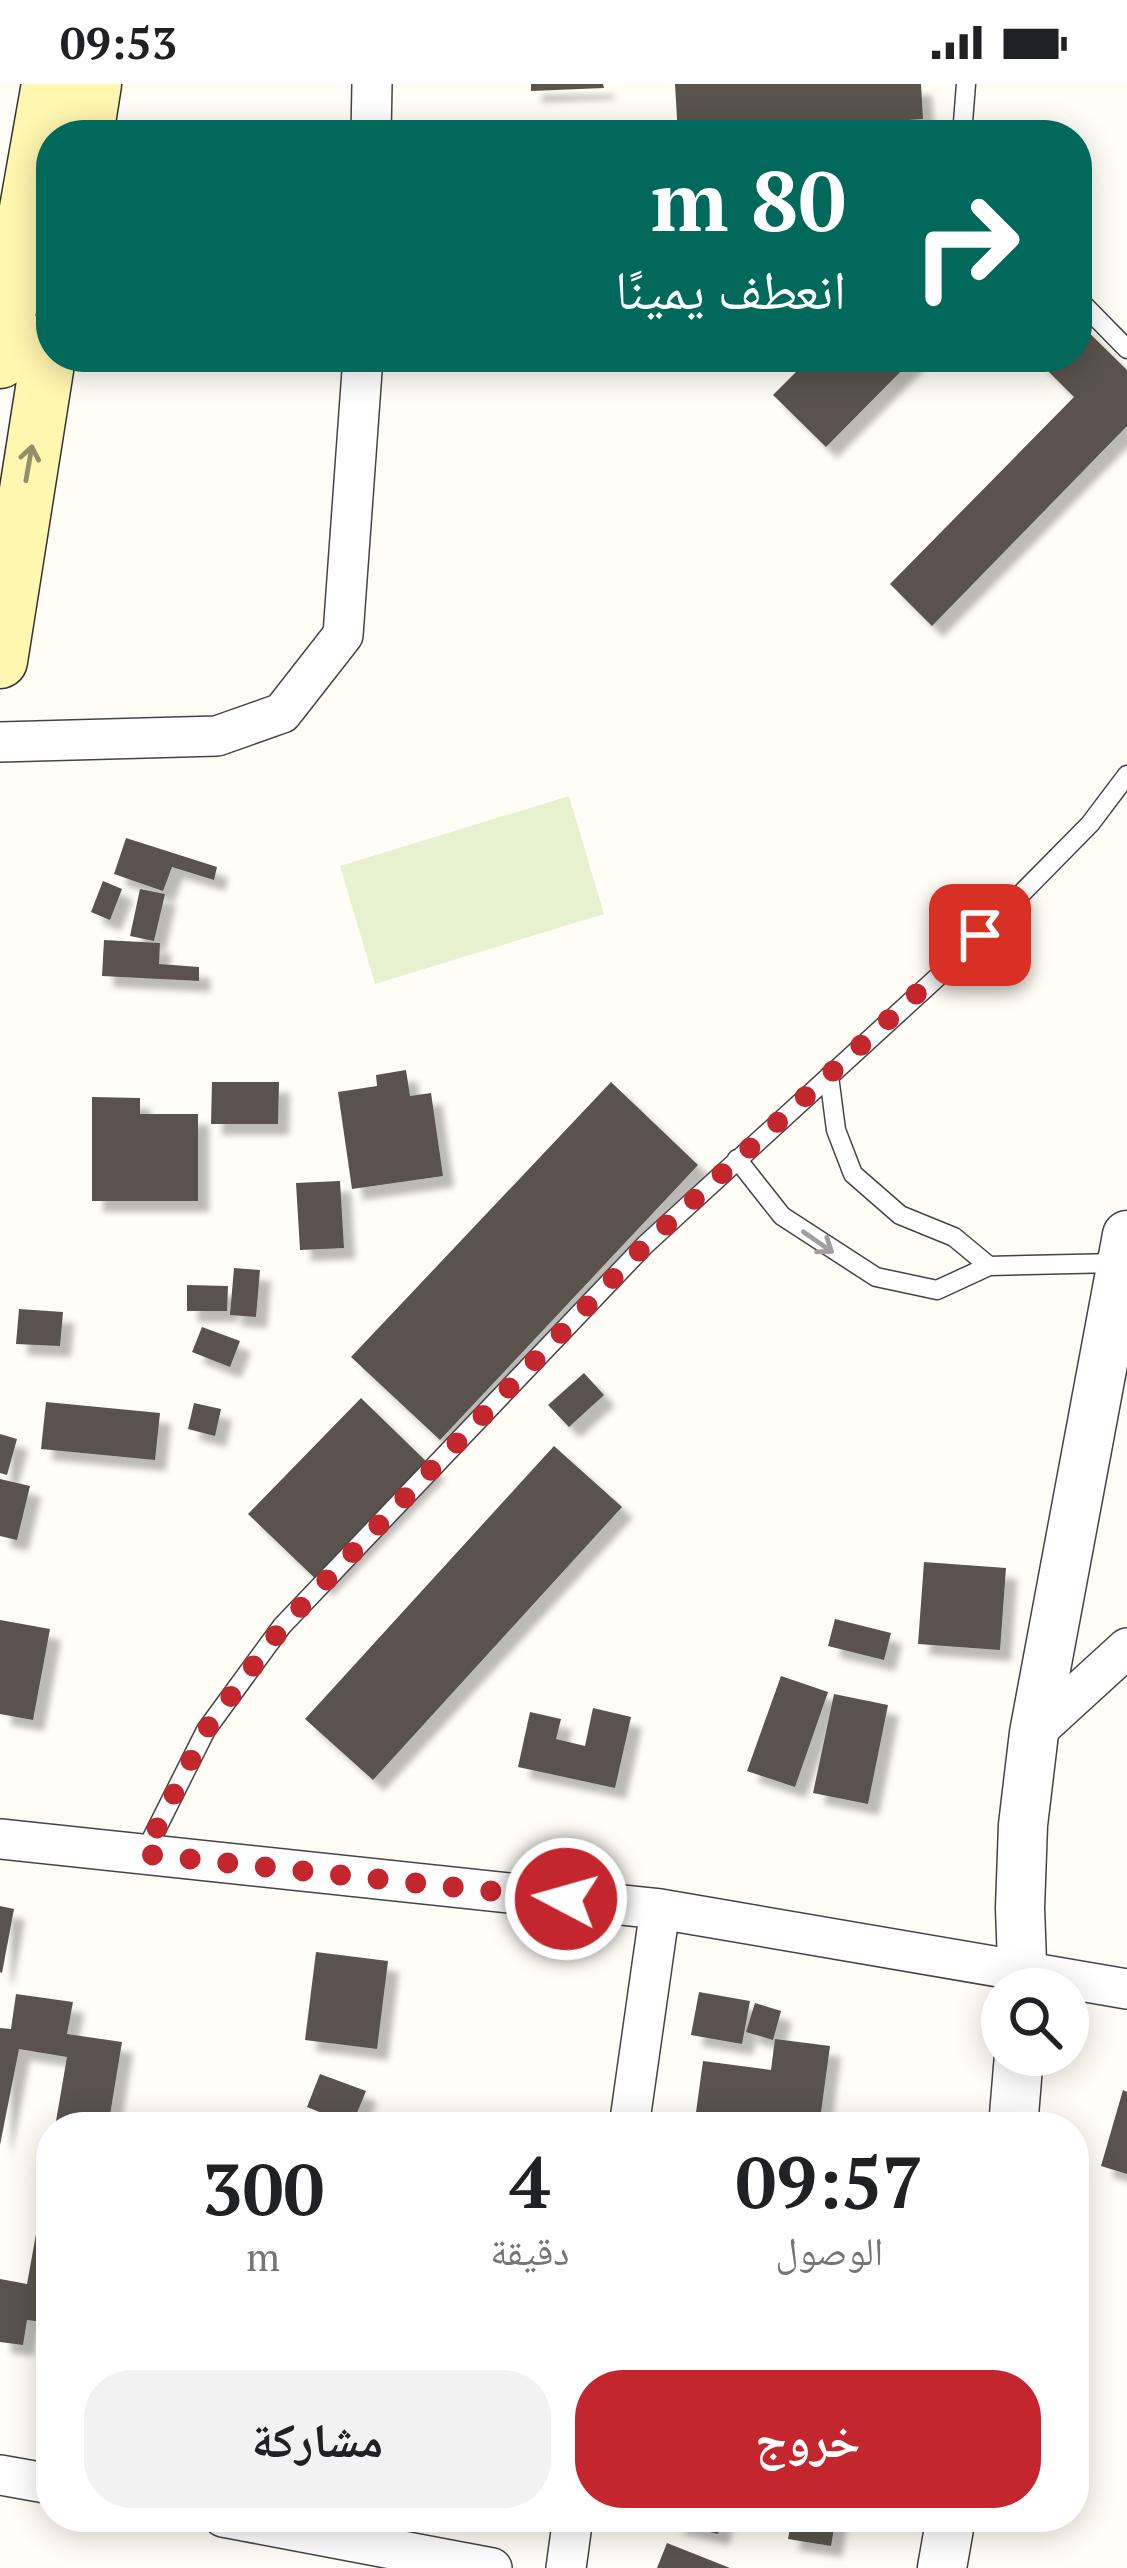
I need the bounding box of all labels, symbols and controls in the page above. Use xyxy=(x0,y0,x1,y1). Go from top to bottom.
text: 09:53 xyxy=(60,12,177,72)
text: 80 m xyxy=(651,144,846,255)
icon: right xyxy=(888,168,1044,324)
text: انعطف يمينًا xyxy=(615,253,846,324)
one-way arrow xyxy=(18,444,41,483)
pin xyxy=(929,884,1031,986)
icon: arrive xyxy=(947,902,1013,968)
one-way arrow xyxy=(801,1229,834,1254)
position arrow xyxy=(503,1836,629,1962)
map controls xyxy=(981,1968,1089,2076)
button: search xyxy=(981,1968,1089,2076)
text: 4 xyxy=(509,2133,550,2229)
text: 09:57 xyxy=(736,2133,923,2229)
text: 300 xyxy=(202,2140,324,2236)
text: دقيقة xyxy=(490,2224,569,2276)
text: الوصول xyxy=(775,2224,883,2276)
text: m xyxy=(246,2230,280,2282)
button: مشاركة xyxy=(84,2370,551,2508)
button: خروج xyxy=(575,2370,1041,2508)

